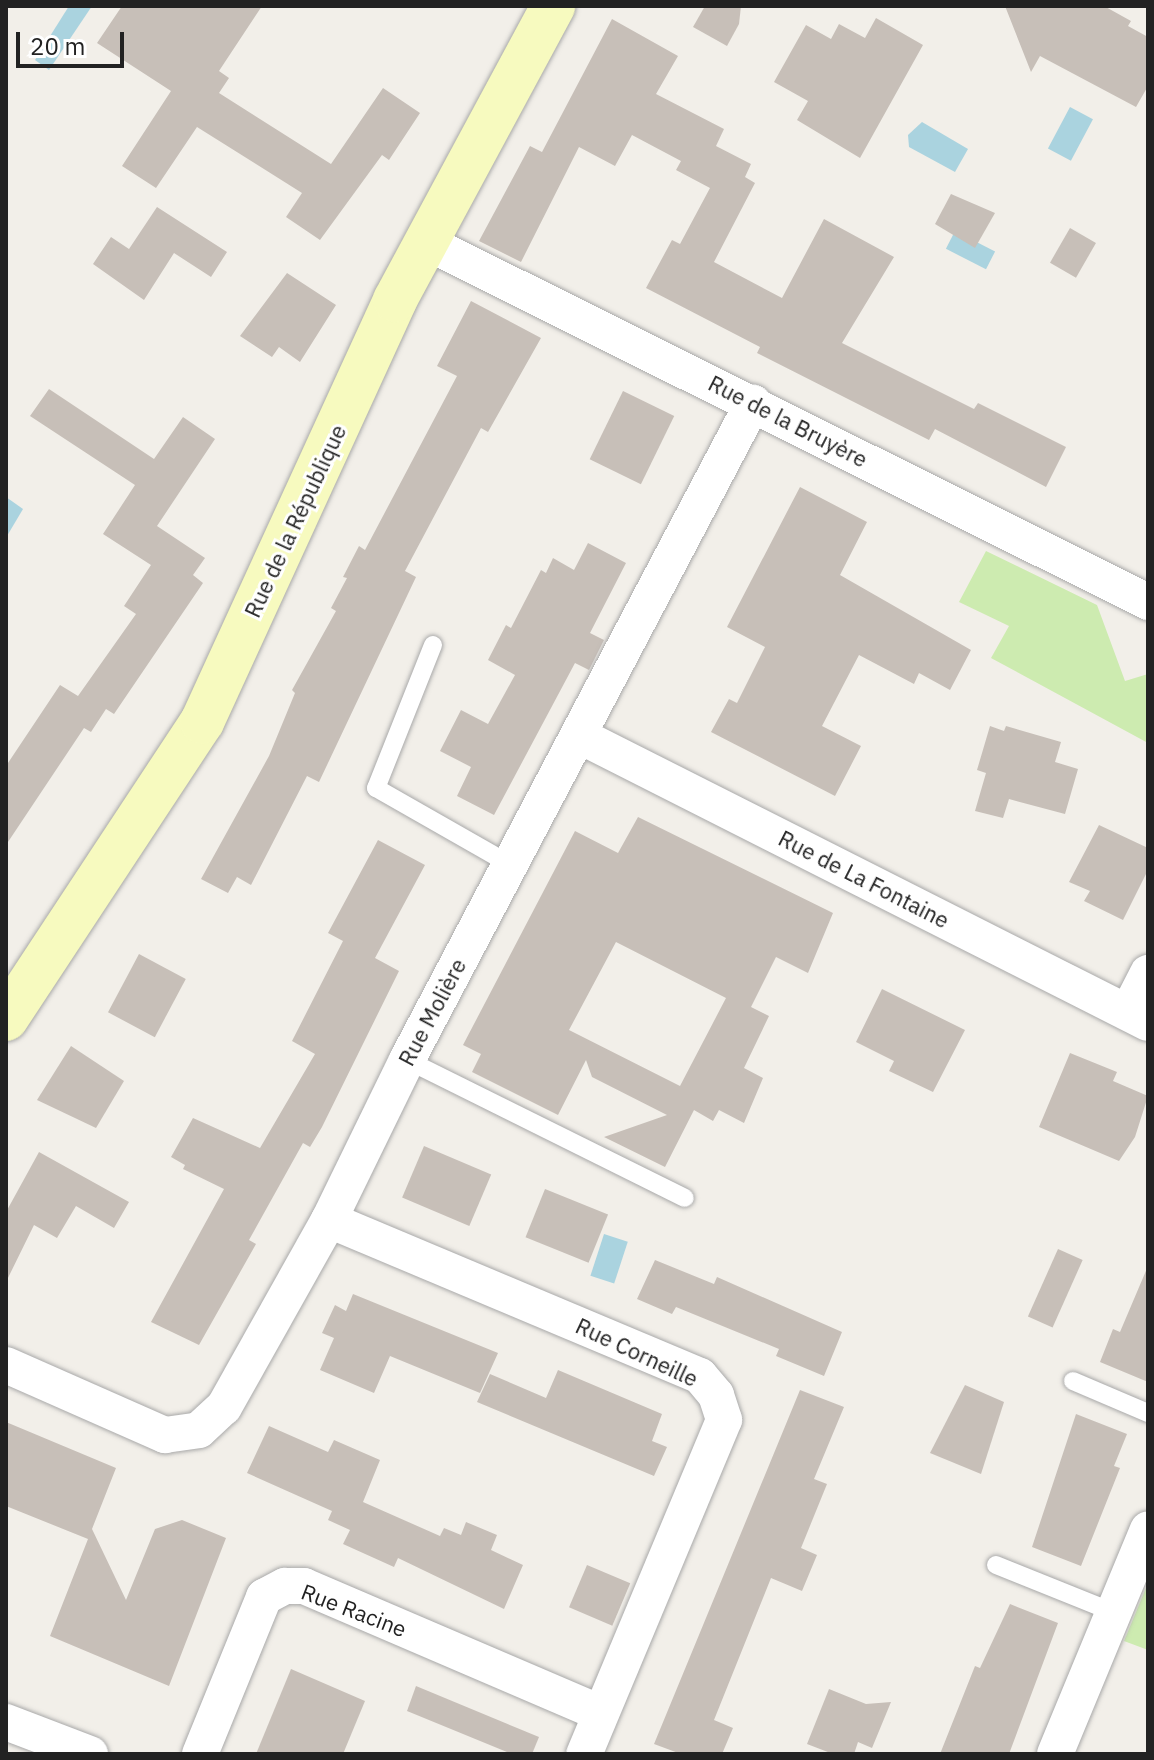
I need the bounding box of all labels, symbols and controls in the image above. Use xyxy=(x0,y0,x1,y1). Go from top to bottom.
scale bar xyxy=(20,16,128,66)
text: 20 m xyxy=(30,30,85,62)
street label: Rue de la Bruyère xyxy=(704,370,872,472)
street label: Rue de la République xyxy=(239,421,351,621)
street label: Rue de La Fontaine xyxy=(774,825,954,933)
street label: Rue Molière xyxy=(393,954,471,1070)
street label: Rue Corneille xyxy=(572,1312,702,1392)
street label: Rue Racine xyxy=(298,1578,410,1642)

